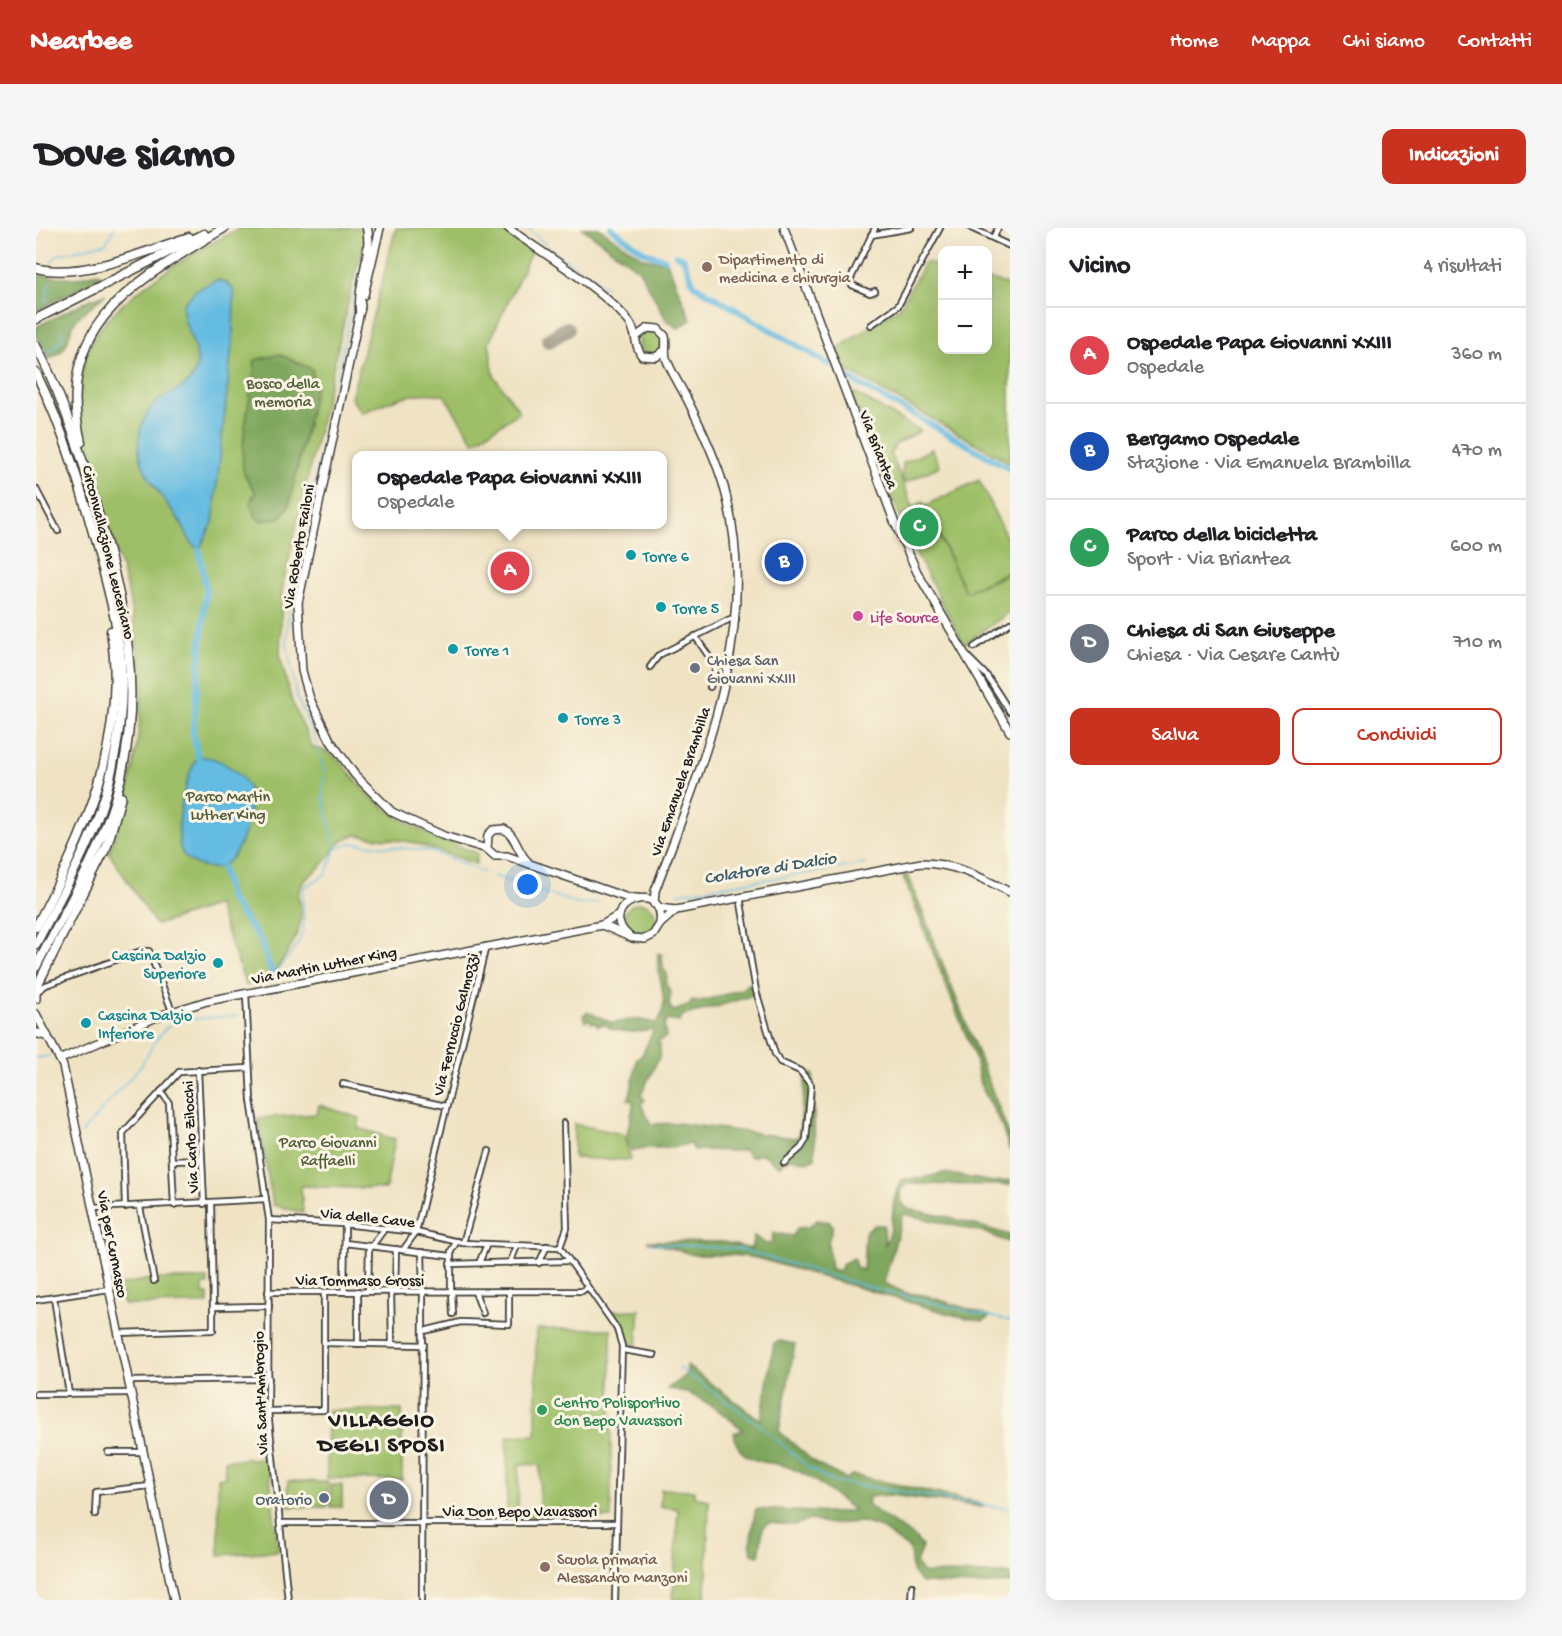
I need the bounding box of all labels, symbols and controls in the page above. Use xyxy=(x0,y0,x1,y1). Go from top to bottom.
text: Nearbee xyxy=(30,26,132,59)
text: Home xyxy=(1170,30,1218,55)
text: Mappa xyxy=(1251,30,1310,55)
text: Chi siamo xyxy=(1343,30,1425,55)
text: Contatti xyxy=(1458,30,1532,55)
button: Indicazioni xyxy=(1382,129,1526,184)
text: Dove siamo xyxy=(36,132,235,181)
map controls xyxy=(938,246,992,354)
button: + xyxy=(938,246,992,300)
place label: Dipartimento di medicina e chirurgia xyxy=(718,252,852,289)
text: Vicino xyxy=(1070,252,1130,283)
text: 4 risultati xyxy=(1423,256,1502,279)
marker: Dipartimento di medicina e chirurgia xyxy=(700,260,714,274)
button: − xyxy=(938,300,992,354)
text: Ospedale Papa Giovanni XXIII xyxy=(1127,331,1392,357)
text: A xyxy=(1084,344,1095,367)
text: 360 m xyxy=(1451,344,1502,367)
text: Ospedale xyxy=(1127,357,1204,380)
park label: Bosco della memoria xyxy=(245,376,321,413)
street label: Via Briantea xyxy=(853,407,901,493)
text: Bergamo Ospedale xyxy=(1127,427,1299,453)
text: B xyxy=(1084,440,1095,463)
text: 470 m xyxy=(1452,440,1502,463)
popup xyxy=(352,451,667,529)
text: Stazione · Via Emanuela Brambilla xyxy=(1127,453,1411,476)
street label: Circonvallazione Leuceriano xyxy=(76,464,137,642)
text: Ospedale Papa Giovanni XXIII xyxy=(377,466,642,492)
street label: Via Roberto Failoni xyxy=(280,483,321,611)
text: Ospedale xyxy=(377,492,454,515)
pin: C xyxy=(900,504,938,550)
text: Parco della bicicletta xyxy=(1127,523,1317,549)
text: C xyxy=(1084,536,1095,559)
text: 600 m xyxy=(1450,536,1502,559)
pin: B xyxy=(764,540,804,584)
pin: A xyxy=(490,548,530,594)
marker: Torre 6 xyxy=(624,548,638,562)
place label: Torre 6 xyxy=(642,549,690,568)
text: Sport · Via Briantea xyxy=(1127,549,1291,572)
marker: Torre 5 xyxy=(654,600,668,614)
place label: Torre 5 xyxy=(672,601,719,620)
marker: Life Source xyxy=(851,609,865,623)
place label: Life Source xyxy=(870,610,940,629)
text: Chiesa di San Giuseppe xyxy=(1127,619,1335,645)
text: D xyxy=(1083,632,1096,655)
text: 710 m xyxy=(1453,632,1502,655)
marker: Torre 1 xyxy=(446,642,460,656)
place label: Torre 1 xyxy=(464,643,509,662)
text: Chiesa · Via Cesare Cantù xyxy=(1127,645,1340,668)
place label: Chiesa San Giovanni XXIII xyxy=(707,653,796,690)
marker: Chiesa San Giovanni XXIII xyxy=(688,661,702,675)
street label: Via Emanuela Brambilla xyxy=(647,704,717,860)
button: Salva xyxy=(1070,708,1280,765)
button: Condividi xyxy=(1292,708,1502,765)
marker: Torre 3 xyxy=(556,711,570,725)
place label: Torre 3 xyxy=(574,712,621,731)
park label: Parco Martin Luther King xyxy=(185,789,270,826)
water label: Colatore di Dalcio xyxy=(703,849,839,890)
your location xyxy=(513,870,542,899)
street label: Via Martin Luther King xyxy=(250,944,399,991)
place label: Cascina Dalzio Superiore xyxy=(112,948,207,985)
street label: Via Ferruccio Galmozzi xyxy=(430,951,484,1099)
marker: Cascina Dalzio Superiore xyxy=(211,956,225,970)
place label: Cascina Dalzio Inferiore xyxy=(98,1008,192,1045)
marker: Cascina Dalzio Inferiore xyxy=(79,1016,93,1030)
street label: Via Carlo Zilocchi xyxy=(180,1080,205,1194)
park label: Parco Giovanni Raffaelli xyxy=(278,1135,377,1172)
street label: Via per Curnasco xyxy=(91,1189,130,1300)
street label: Via delle Cave xyxy=(319,1205,416,1234)
street label: Via Tommaso Grossi xyxy=(295,1273,424,1292)
street label: Via Sant'Ambrogio xyxy=(251,1331,274,1456)
place label: Centro Polisportivo don Bepo Vavassori xyxy=(554,1395,682,1432)
marker: Centro Polisportivo don Bepo Vavassori xyxy=(535,1403,549,1417)
district label: VILLAGGIO DEGLI SPOSI xyxy=(316,1409,446,1460)
pin: D xyxy=(370,1478,408,1522)
marker: Oratorio xyxy=(317,1491,331,1505)
place label: Oratorio xyxy=(256,1492,312,1511)
street label: Via Don Bepo Vavassori xyxy=(442,1504,597,1523)
place label: Scuola primaria Alessandro Manzoni xyxy=(557,1552,688,1589)
marker: Scuola primaria Alessandro Manzoni xyxy=(538,1560,552,1574)

